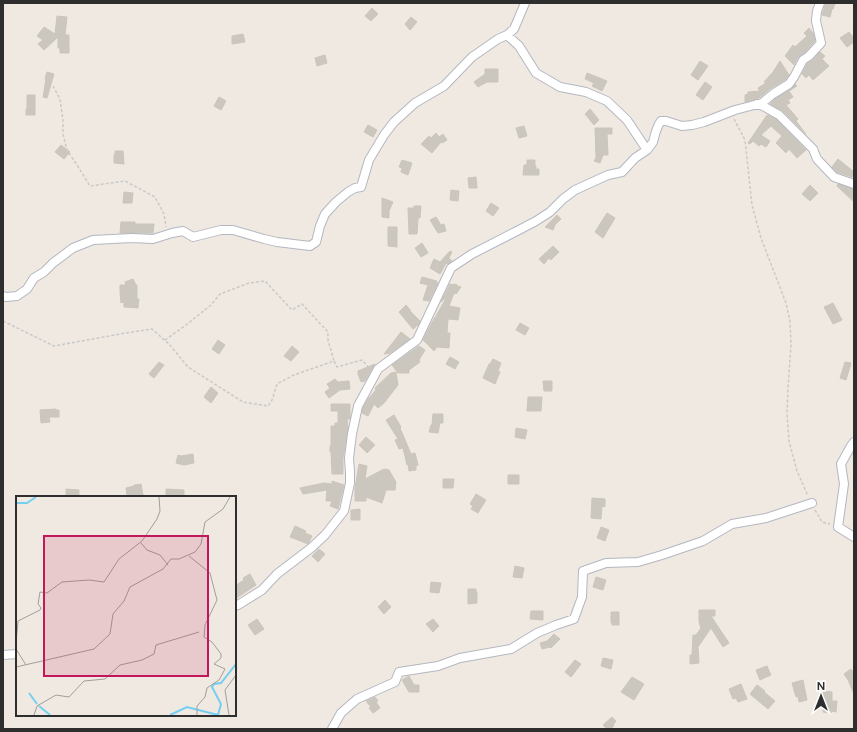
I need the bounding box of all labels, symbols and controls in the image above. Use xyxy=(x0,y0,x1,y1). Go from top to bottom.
inset map xyxy=(16,496,236,716)
north arrow xyxy=(801,676,841,716)
text: N xyxy=(817,680,825,693)

